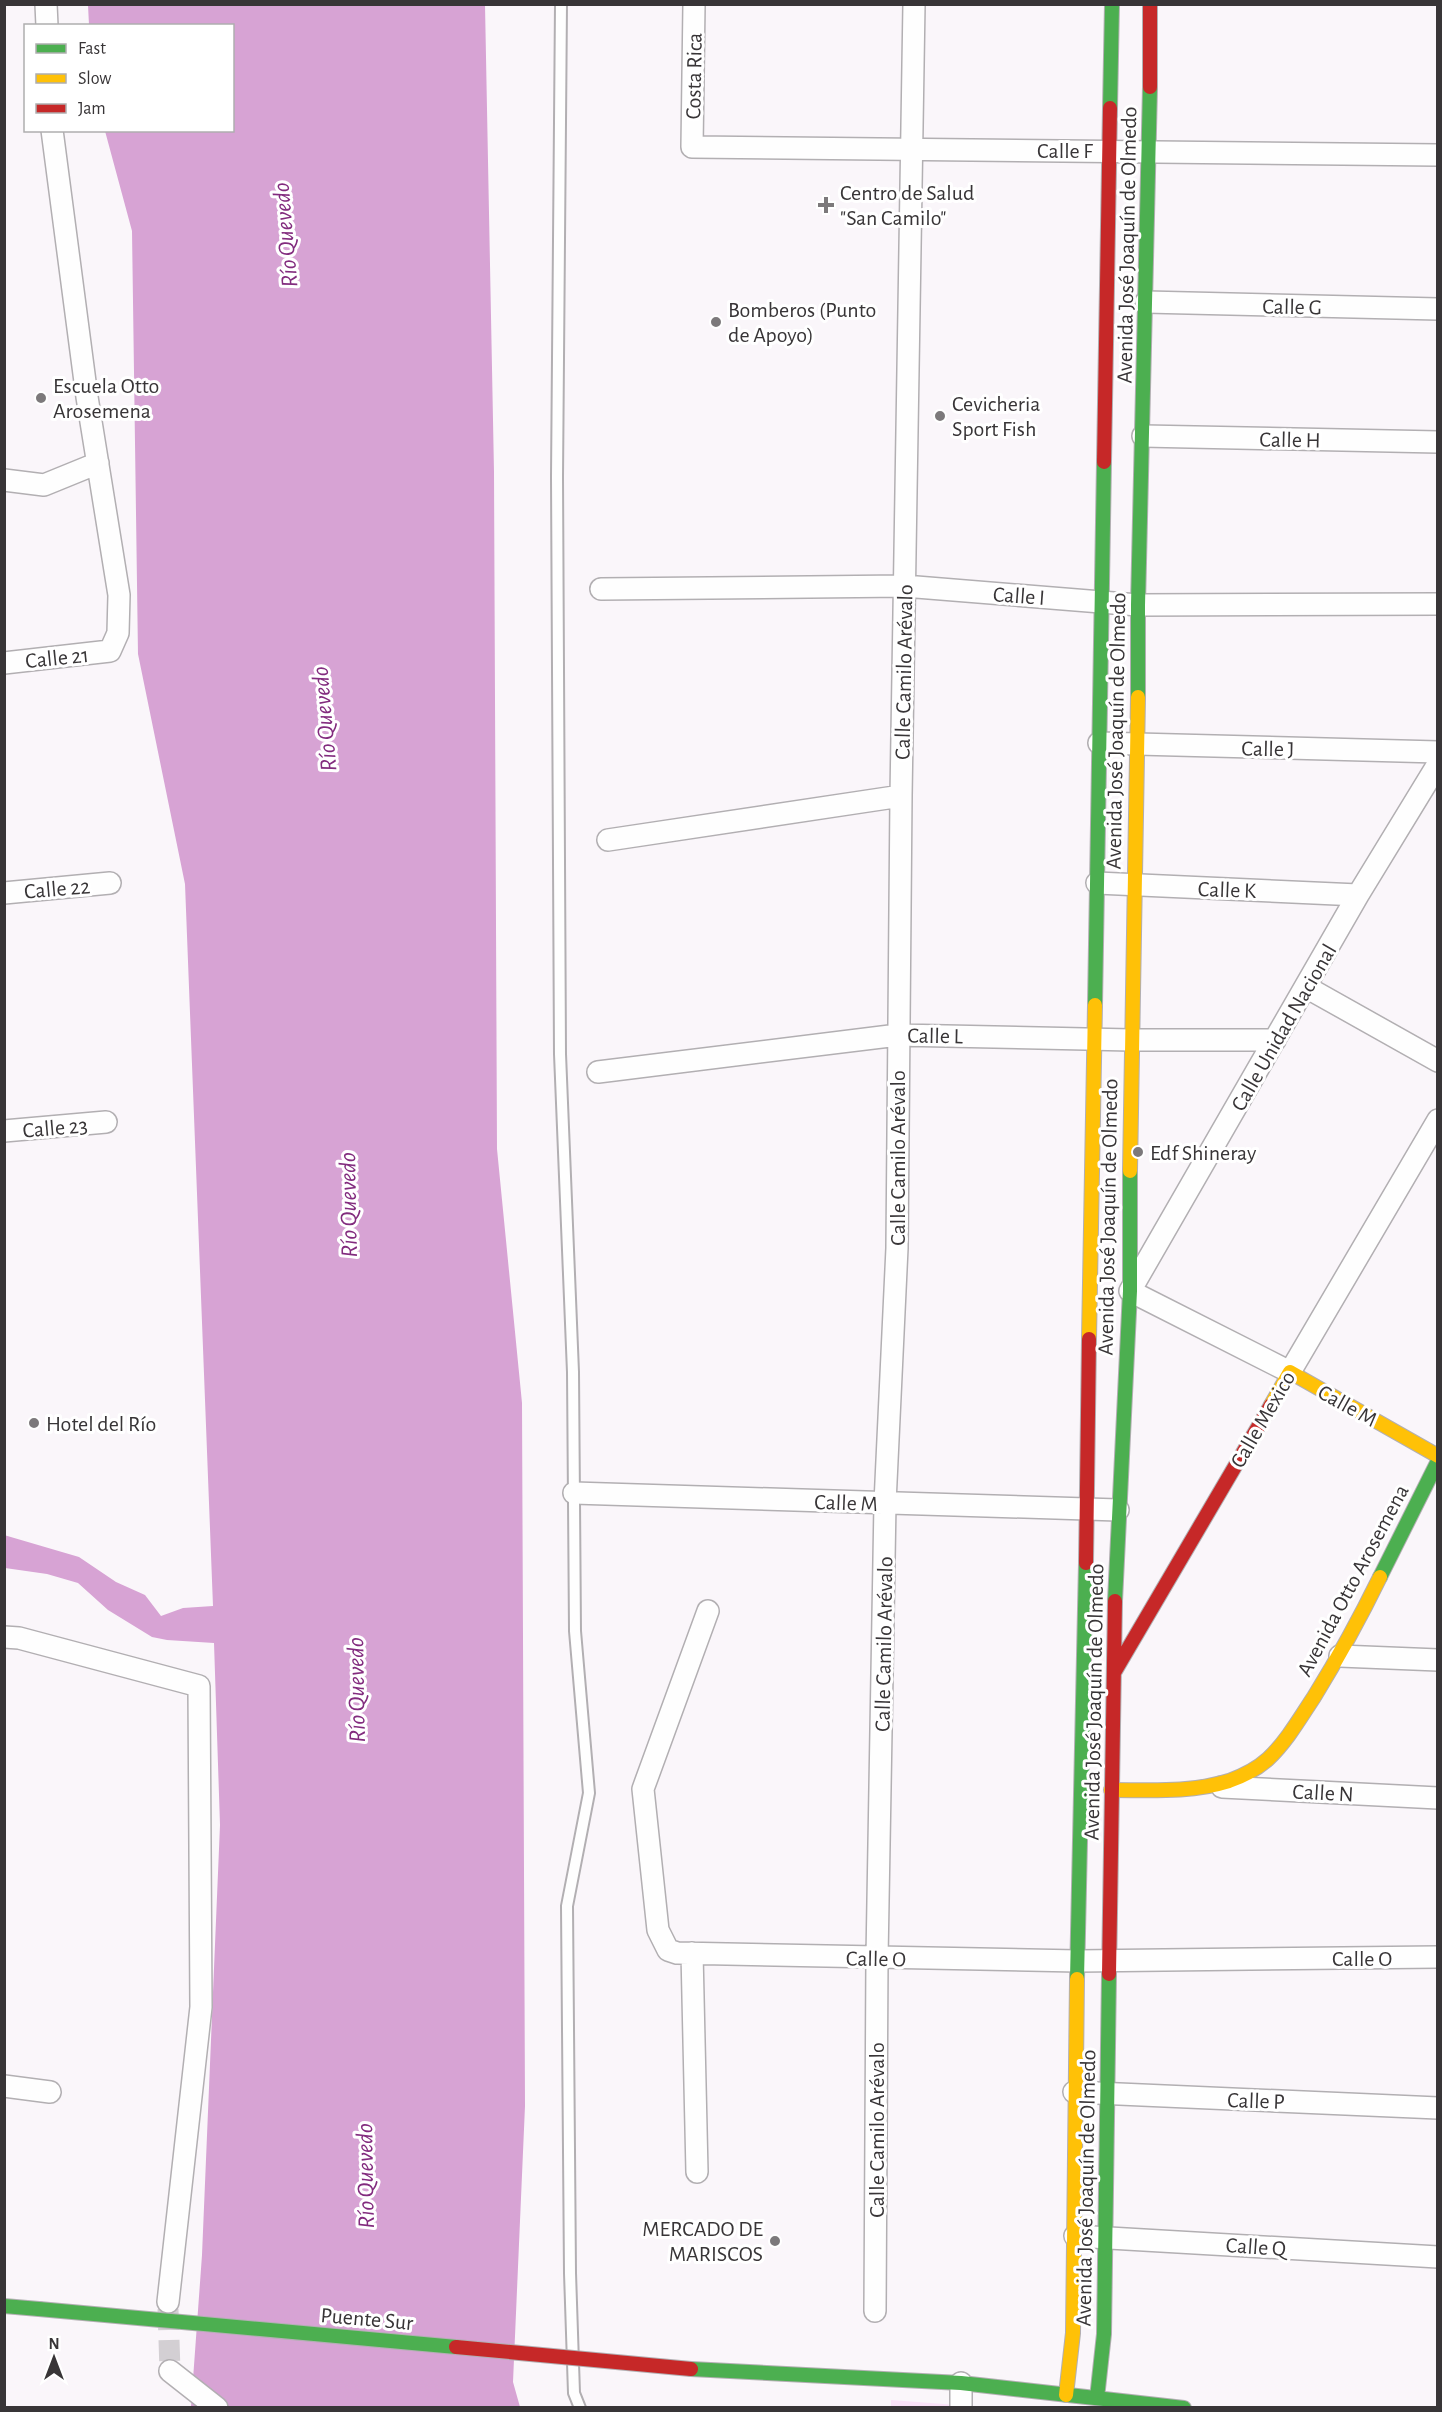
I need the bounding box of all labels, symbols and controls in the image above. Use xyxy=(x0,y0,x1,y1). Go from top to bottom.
legend xyxy=(24,24,234,132)
street label: Costa Rica xyxy=(682,32,706,120)
text: Fast xyxy=(78,40,106,58)
text: Slow xyxy=(78,70,111,88)
text: Jam xyxy=(78,100,106,118)
street label: Avenida José Joaquín de Olmedo xyxy=(1114,106,1140,384)
street label: Calle F xyxy=(1037,140,1093,162)
water label: Río Quevedo xyxy=(269,181,303,288)
place label: Centro de Salud "San Camilo" xyxy=(840,182,974,229)
marker: Centro de Salud "San Camilo" xyxy=(817,196,835,214)
street label: Calle G xyxy=(1262,295,1322,319)
place label: Bomberos (Punto de Apoyo) xyxy=(728,299,876,346)
marker: Bomberos (Punto de Apoyo) xyxy=(709,315,723,329)
place label: Escuela Otto Arosemena xyxy=(53,375,159,422)
marker: Escuela Otto Arosemena xyxy=(34,391,48,405)
place label: Cevicheria Sport Fish xyxy=(952,393,1040,440)
marker: Cevicheria Sport Fish xyxy=(933,409,947,423)
street label: Calle H xyxy=(1259,428,1321,452)
street label: Calle I xyxy=(992,583,1046,609)
street label: Calle Camilo Arévalo xyxy=(891,584,917,760)
street label: Avenida José Joaquín de Olmedo xyxy=(1103,592,1129,870)
street label: Calle 21 xyxy=(24,644,90,672)
water label: Río Quevedo xyxy=(308,665,342,772)
street label: Calle J xyxy=(1241,738,1295,760)
street label: Calle 22 xyxy=(23,875,91,903)
street label: Calle K xyxy=(1197,878,1257,902)
street label: Calle Unidad Nacional xyxy=(1227,940,1341,1115)
street label: Calle L xyxy=(907,1025,964,1047)
street label: Calle Camilo Arévalo xyxy=(887,1070,909,1246)
street label: Avenida José Joaquín de Olmedo xyxy=(1095,1078,1121,1356)
street label: Calle 23 xyxy=(22,1114,89,1142)
place label: Edf Shineray xyxy=(1150,1142,1257,1164)
marker: Edf Shineray xyxy=(1131,1145,1145,1159)
water label: Río Quevedo xyxy=(336,1152,362,1258)
street label: Calle Mexico xyxy=(1226,1367,1299,1472)
street label: Calle M xyxy=(1314,1381,1381,1431)
place label: Hotel del Río xyxy=(46,1413,156,1435)
marker: Hotel del Río xyxy=(27,1416,41,1430)
street label: Avenida Otto Arosemena xyxy=(1293,1481,1413,1680)
street label: Calle M xyxy=(814,1491,878,1515)
street label: Calle Camilo Arévalo xyxy=(871,1556,897,1732)
street label: Avenida José Joaquín de Olmedo xyxy=(1081,1563,1107,1841)
water label: Río Quevedo xyxy=(344,1637,370,1743)
street label: Calle N xyxy=(1292,1780,1354,1806)
street label: Calle O xyxy=(846,1947,906,1971)
street label: Calle O xyxy=(1332,1948,1392,1970)
street label: Calle Camilo Arévalo xyxy=(866,2042,888,2218)
street label: Avenida José Joaquín de Olmedo xyxy=(1073,2049,1099,2327)
street label: Calle P xyxy=(1227,2089,1285,2113)
water label: Río Quevedo xyxy=(353,2123,379,2229)
place label: MERCADO DE MARISCOS xyxy=(642,2218,763,2265)
marker: MERCADO DE MARISCOS xyxy=(768,2234,782,2248)
street label: Calle Q xyxy=(1225,2234,1290,2260)
street label: Puente Sur xyxy=(320,2304,414,2334)
north arrow xyxy=(24,2328,84,2388)
text: N xyxy=(48,2336,60,2352)

